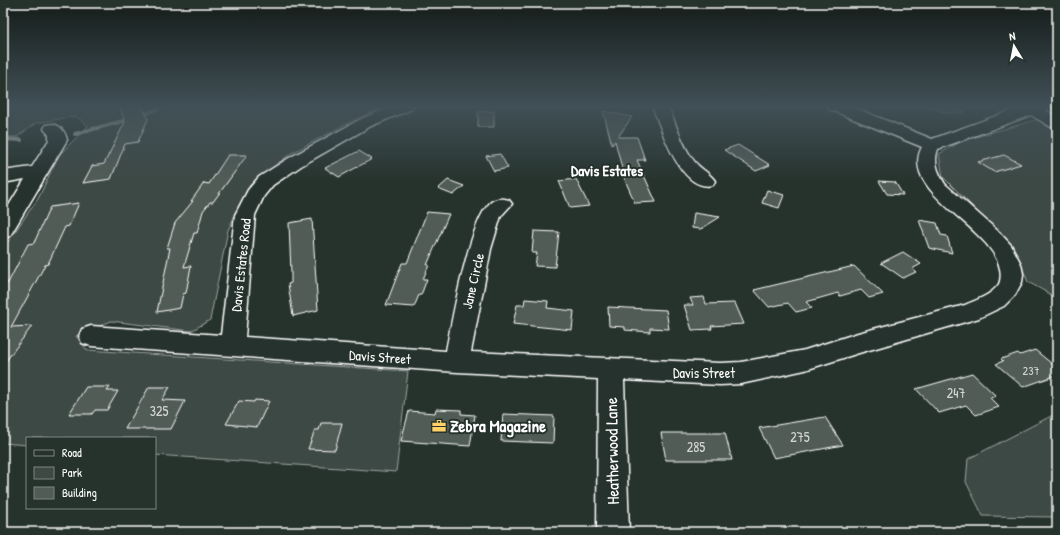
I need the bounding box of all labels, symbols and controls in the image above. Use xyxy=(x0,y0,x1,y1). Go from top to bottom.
north arrow xyxy=(994,26,1034,66)
text: N xyxy=(1008,29,1017,44)
district label: Davis Estates xyxy=(571,160,643,181)
street label: Davis Estates Road xyxy=(226,217,255,312)
street label: Jane Circle xyxy=(457,251,488,311)
street label: Davis Street xyxy=(348,345,412,368)
house number: 237 xyxy=(1023,362,1040,379)
street label: Davis Street xyxy=(673,363,735,382)
house number: 247 xyxy=(947,383,965,402)
street label: Heatherwood Lane xyxy=(599,397,624,505)
house number: 325 xyxy=(150,401,168,420)
place label: Zebra Magazine xyxy=(450,414,546,438)
office icon: Zebra Magazine xyxy=(431,418,447,434)
house number: 275 xyxy=(790,427,810,446)
legend xyxy=(26,437,156,509)
house number: 285 xyxy=(687,437,705,456)
text: Road xyxy=(62,444,82,461)
text: Park xyxy=(62,464,82,481)
text: Building xyxy=(62,484,97,501)

